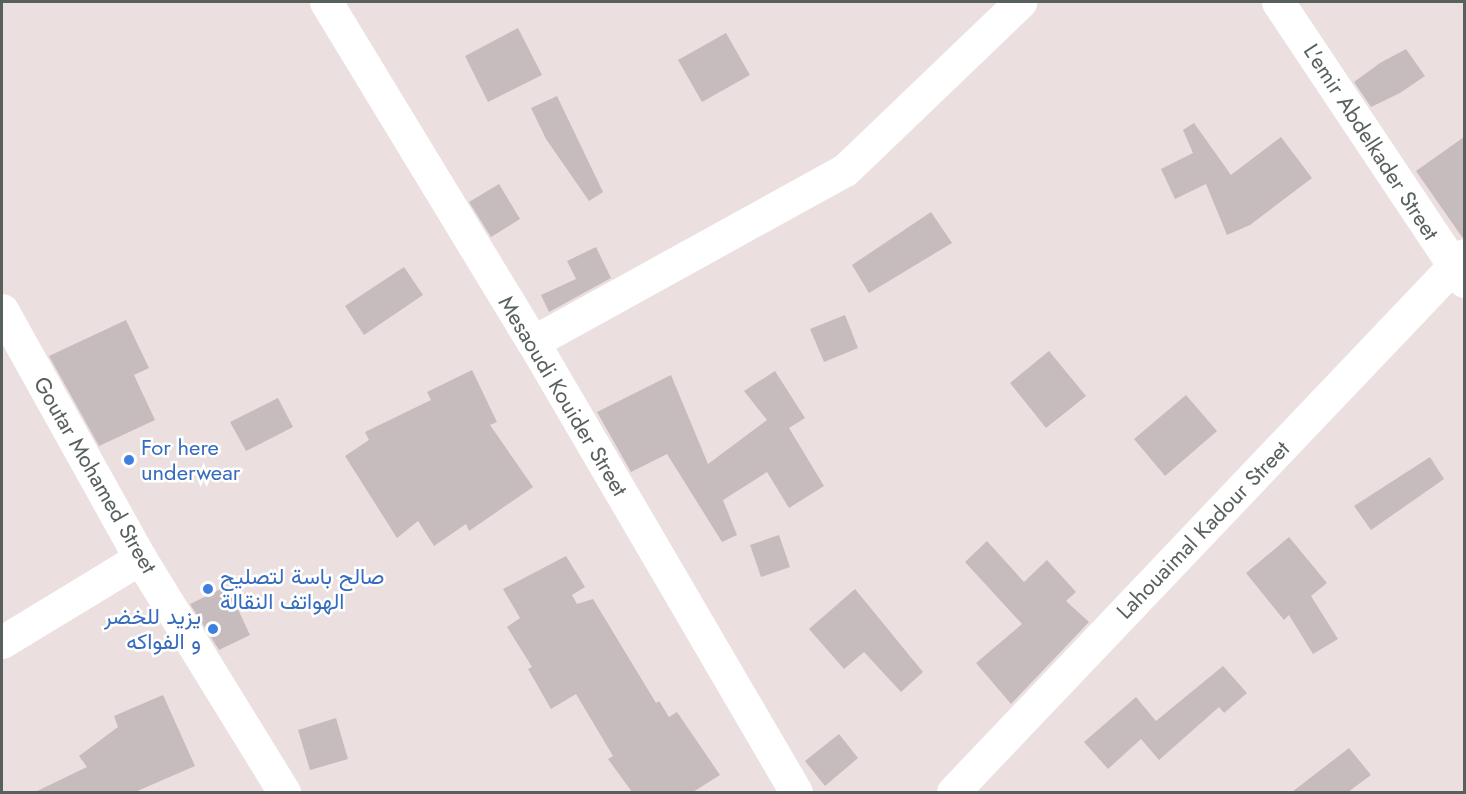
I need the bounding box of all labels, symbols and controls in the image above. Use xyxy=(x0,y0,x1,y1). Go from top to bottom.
street label: L'emir Abdelkader Street xyxy=(1298,39,1444,245)
street label: Mesaoudi Kouider Street xyxy=(493,291,633,501)
street label: Goutar Mohamed Street xyxy=(28,372,162,578)
place label: For here underwear xyxy=(141,434,240,486)
street label: Lahouaimal Kadour Street xyxy=(1111,436,1295,624)
marker: For here underwear xyxy=(122,453,136,467)
place label: صالح باسة لتصليح الهواتف النقالة xyxy=(220,563,384,614)
marker: صالح باسة لتصليح الهواتف النقالة xyxy=(201,582,215,596)
place label: يزيد للخضر و الفواكه xyxy=(104,603,201,654)
marker: يزيد للخضر و الفواكه xyxy=(206,622,220,636)

